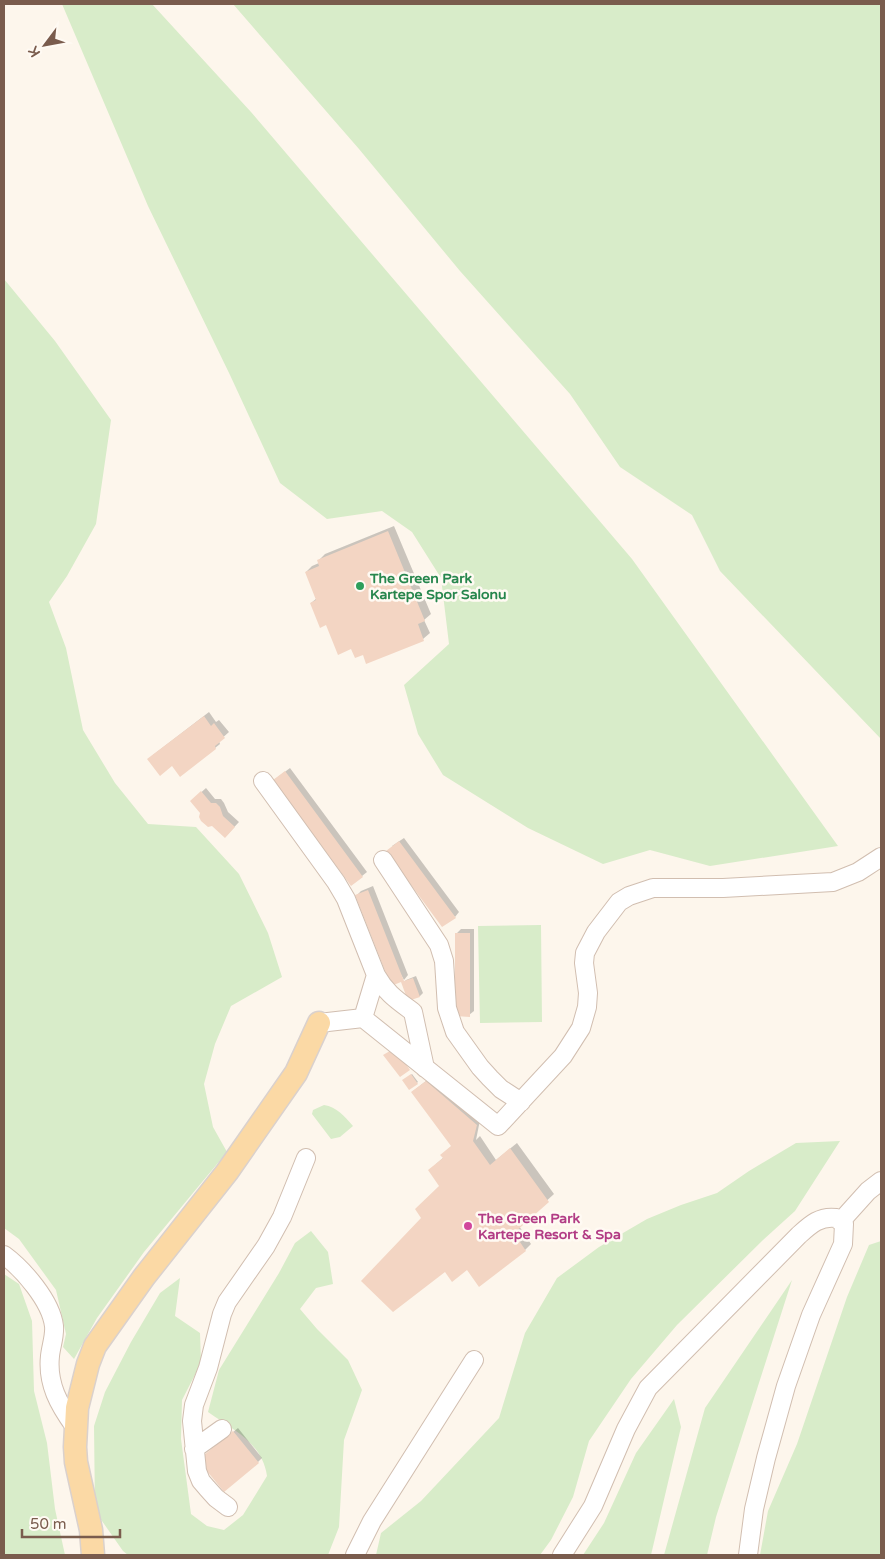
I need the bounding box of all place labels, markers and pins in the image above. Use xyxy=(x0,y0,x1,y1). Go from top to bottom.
place label: The Green Park Kartepe Spor Salonu xyxy=(369,570,507,603)
marker: The Green Park Kartepe Spor Salonu xyxy=(354,580,366,592)
place label: The Green Park Kartepe Resort & Spa xyxy=(477,1210,621,1243)
marker: The Green Park Kartepe Resort & Spa xyxy=(462,1220,474,1232)

